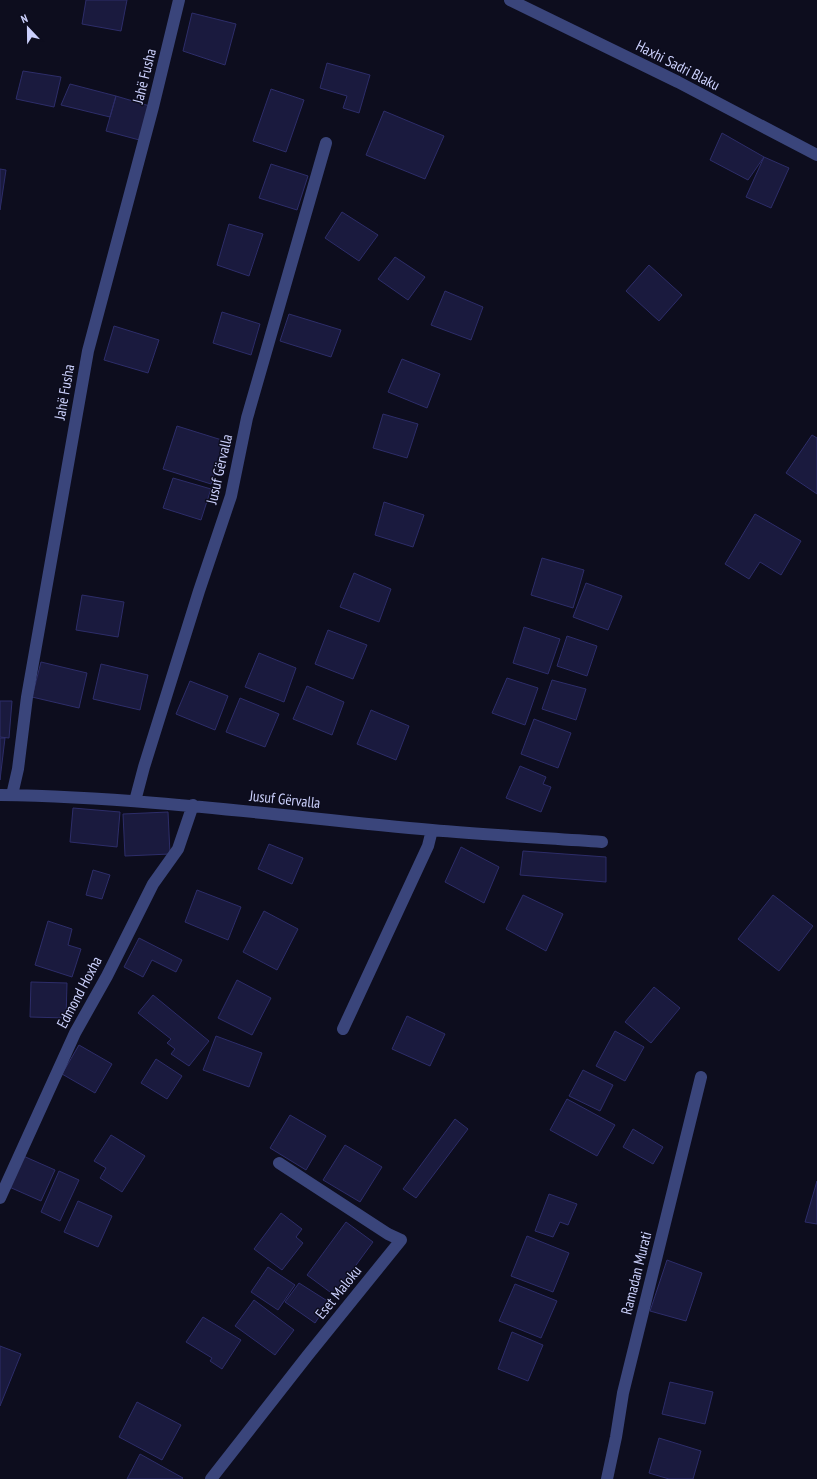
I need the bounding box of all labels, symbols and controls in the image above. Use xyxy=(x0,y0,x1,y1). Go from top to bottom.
north arrow xyxy=(8,8,48,48)
text: N xyxy=(19,11,30,26)
street label: Haxhi Sadri Blaku xyxy=(633,36,723,94)
street label: Jahë Fusha xyxy=(128,47,160,106)
street label: Jahë Fusha xyxy=(50,363,78,422)
street label: Jusuf Gërvalla xyxy=(202,432,236,507)
street label: Jusuf Gërvalla xyxy=(248,786,321,812)
street label: Edmond Hoxha xyxy=(52,953,106,1031)
street label: Ramadan Murati xyxy=(617,1230,655,1316)
street label: Eset Maloku xyxy=(311,1262,365,1322)

